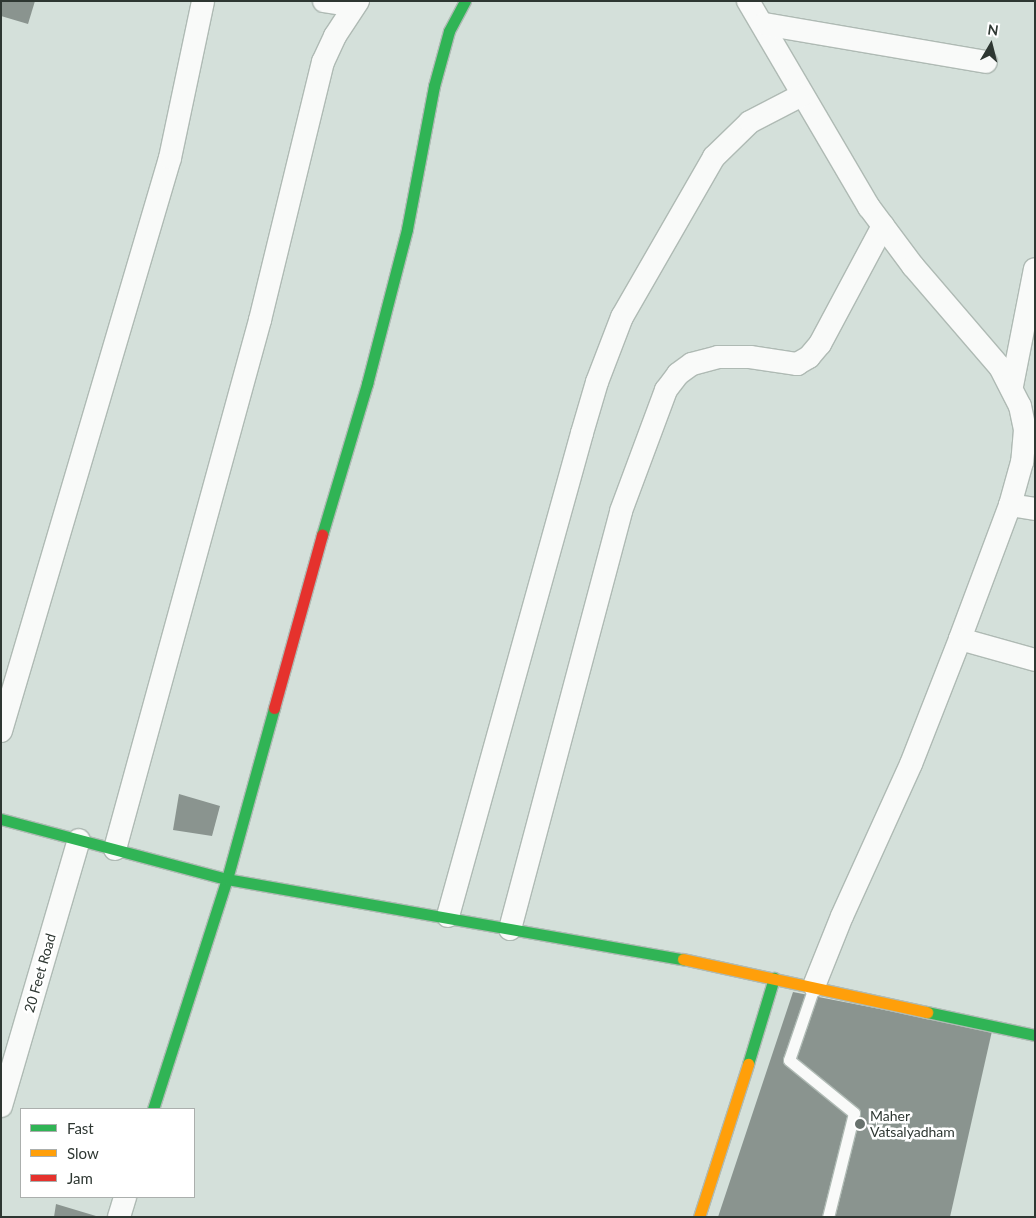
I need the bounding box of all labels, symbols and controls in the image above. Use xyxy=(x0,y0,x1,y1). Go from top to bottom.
north arrow xyxy=(966,20,1016,70)
text: N xyxy=(987,20,1000,39)
street label: 20 Feet Road xyxy=(21,932,59,1014)
legend xyxy=(20,1108,195,1198)
place label: Maher Vatsalyadham xyxy=(870,1108,955,1140)
marker: Maher Vatsalyadham xyxy=(854,1118,866,1130)
text: Fast xyxy=(67,1119,94,1137)
text: Slow xyxy=(67,1144,99,1162)
text: Jam xyxy=(67,1169,93,1187)

